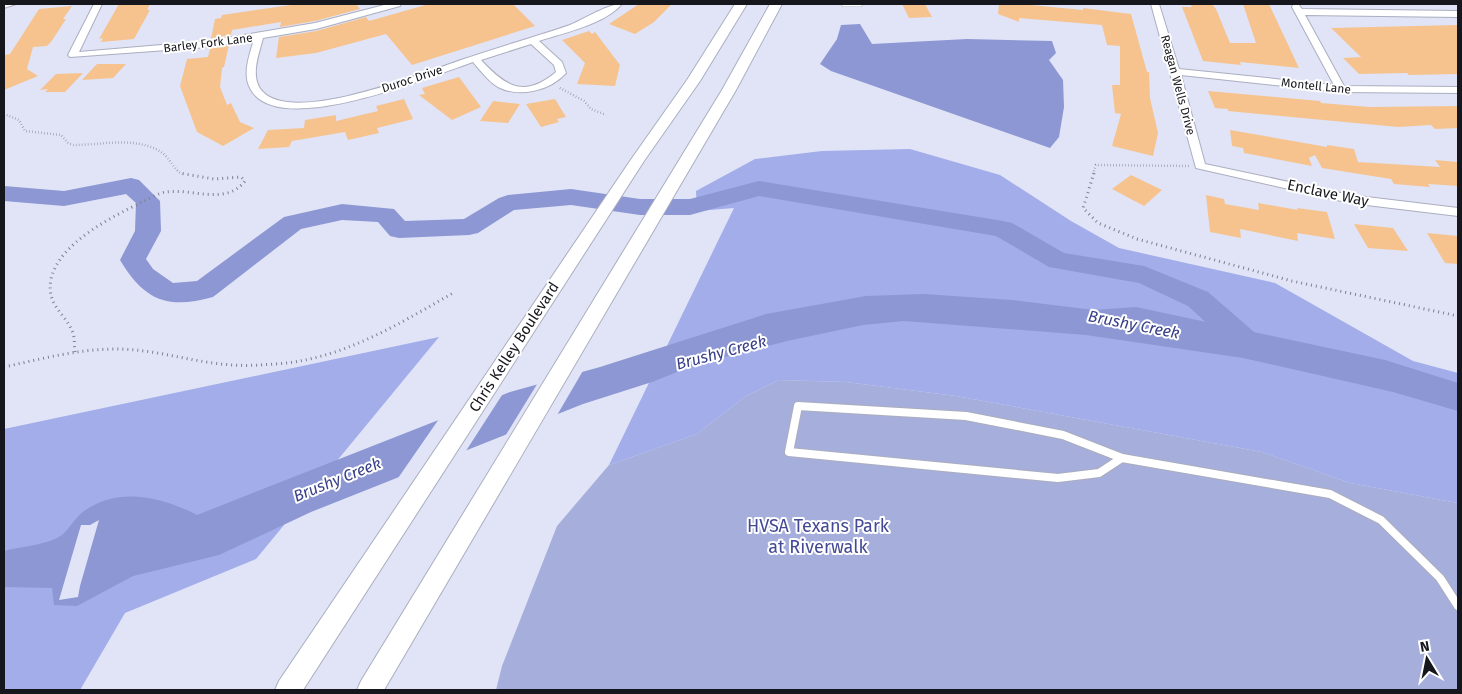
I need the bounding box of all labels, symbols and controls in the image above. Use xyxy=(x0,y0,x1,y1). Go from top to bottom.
street label: Barley Fork Lane xyxy=(163,31,253,55)
street label: Reagan Wells Drive xyxy=(1158,33,1198,137)
street label: Duroc Drive xyxy=(380,63,444,95)
street label: Montell Lane xyxy=(1280,75,1352,97)
street label: Enclave Way xyxy=(1286,176,1371,211)
street label: Chris Kelley Boulevard xyxy=(465,278,563,416)
water label: Brushy Creek xyxy=(1087,306,1182,343)
water label: Brushy Creek xyxy=(674,331,769,374)
water label: Brushy Creek xyxy=(291,453,384,506)
park label: HVSA Texans Park at Riverwalk xyxy=(747,515,890,558)
north arrow xyxy=(1402,634,1452,684)
text: N xyxy=(1419,638,1431,656)

